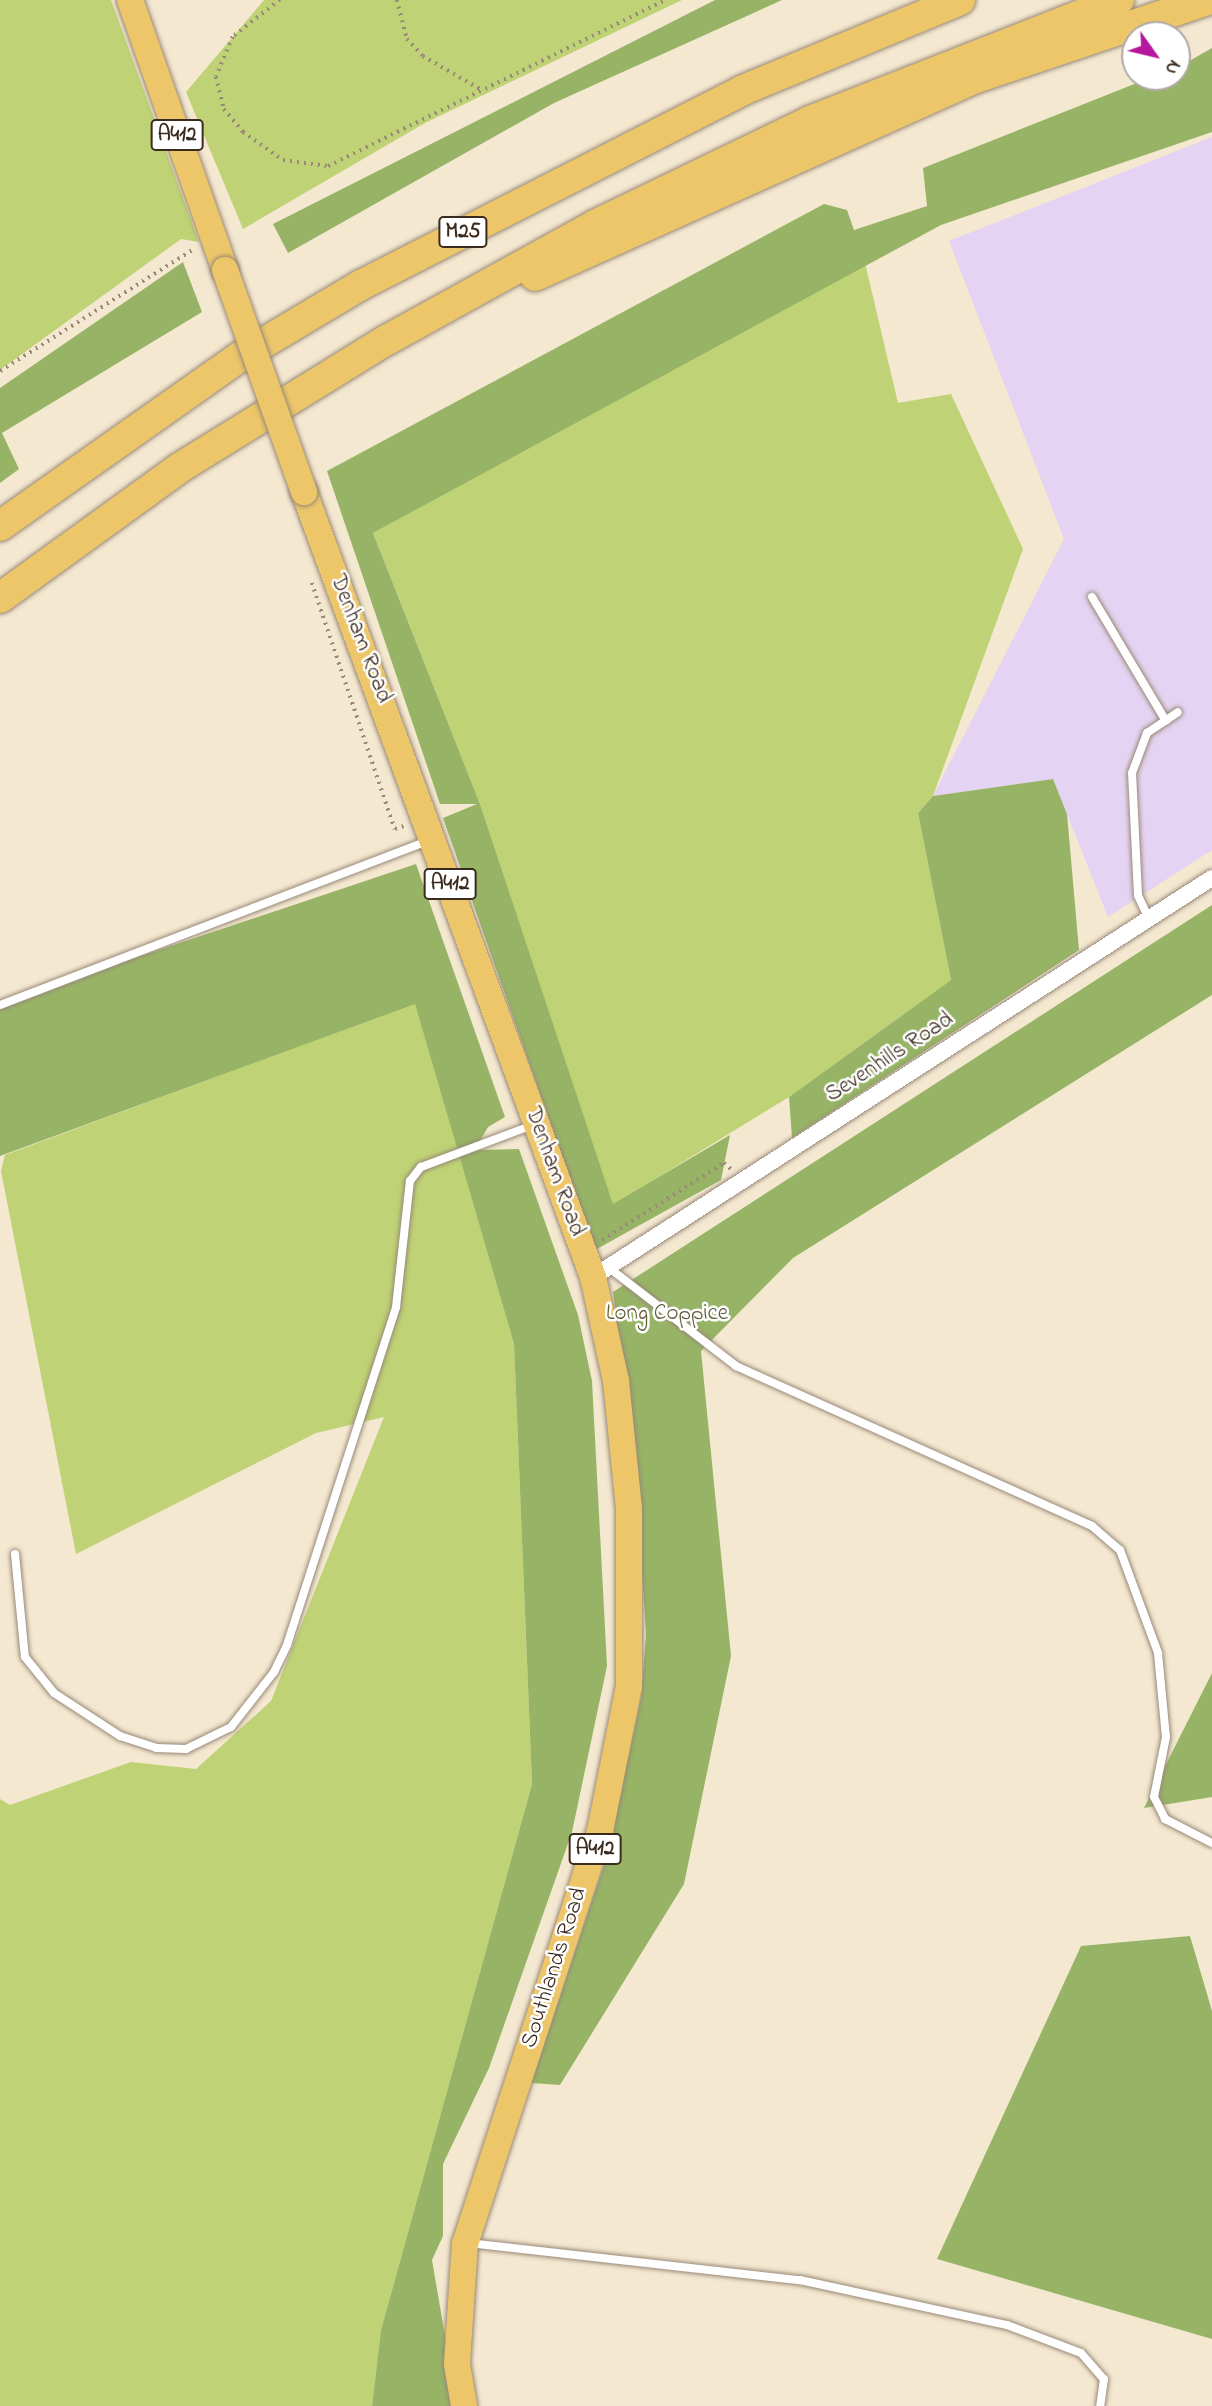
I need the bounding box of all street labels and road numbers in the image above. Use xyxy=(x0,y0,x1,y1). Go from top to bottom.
road number: A412 xyxy=(149,118,205,152)
road number: M25 xyxy=(437,215,489,250)
street label: Denham Road xyxy=(323,571,397,707)
road number: A412 xyxy=(422,866,478,902)
street label: Sevenhills Road xyxy=(821,1007,959,1109)
street label: Denham Road xyxy=(518,1104,590,1240)
road number: A412 xyxy=(567,1832,623,1867)
street label: Southlands Road xyxy=(516,1885,594,2051)

